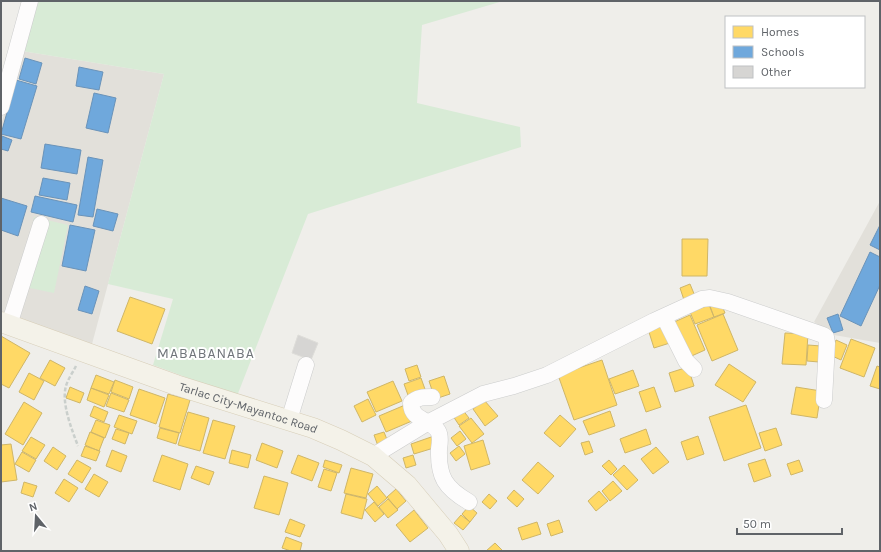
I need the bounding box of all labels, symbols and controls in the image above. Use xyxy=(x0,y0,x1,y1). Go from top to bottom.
legend xyxy=(725,16,865,88)
text: Homes xyxy=(761,25,799,39)
text: Schools xyxy=(761,45,804,59)
text: Other xyxy=(761,65,792,79)
district label: MABABANABA xyxy=(157,345,255,362)
street label: Tarlac City-Mayantoc Road xyxy=(178,379,320,436)
north arrow xyxy=(16,496,56,536)
text: N xyxy=(27,500,39,514)
scale bar xyxy=(737,510,842,536)
text: 50 m xyxy=(743,517,771,531)

